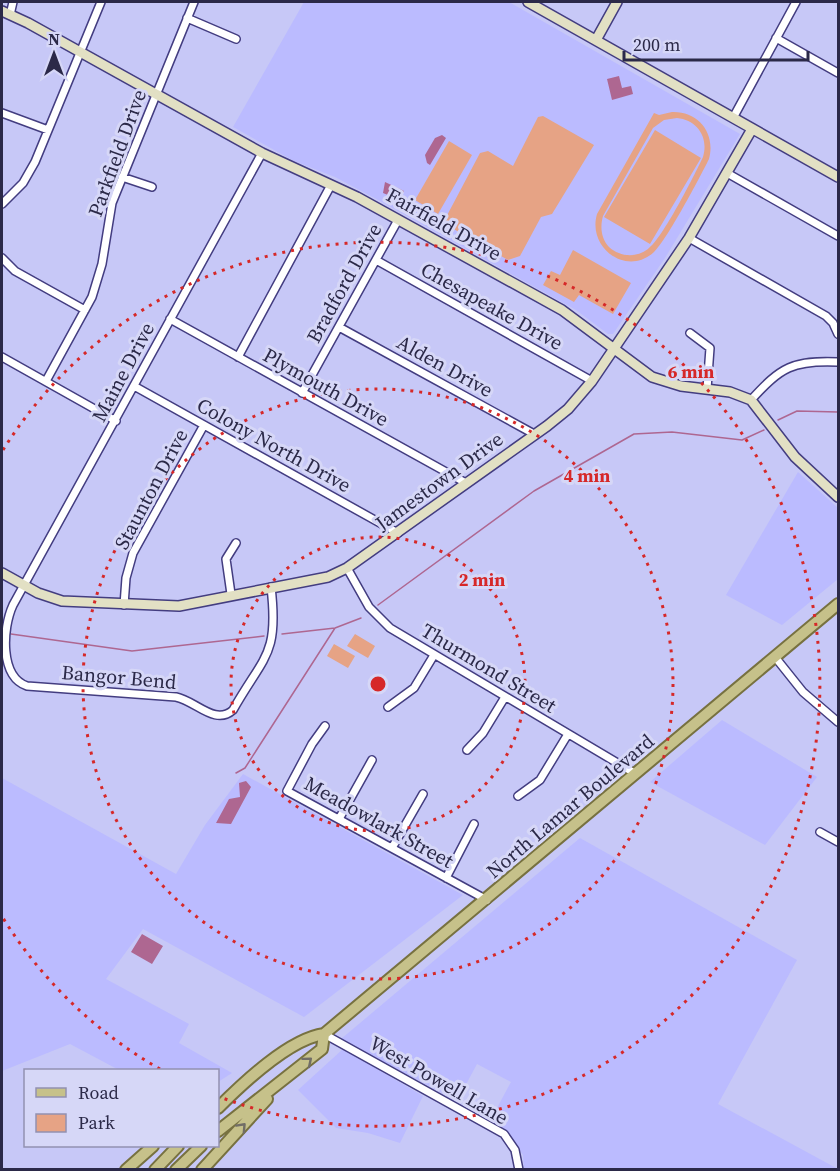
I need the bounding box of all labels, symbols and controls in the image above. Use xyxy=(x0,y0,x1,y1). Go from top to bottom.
north arrow xyxy=(24,24,84,84)
scale bar xyxy=(624,24,808,62)
text: N xyxy=(48,28,60,50)
text: 200 m xyxy=(633,32,680,57)
street label: Parkfield Drive xyxy=(81,86,153,220)
street label: Fairfield Drive xyxy=(381,181,507,267)
street label: Bradford Drive xyxy=(300,218,388,348)
street label: Chesapeake Drive xyxy=(416,255,568,357)
street label: Maine Drive xyxy=(85,317,161,427)
street label: Alden Drive xyxy=(392,328,498,404)
street label: Plymouth Drive xyxy=(258,341,394,433)
text: 6 min xyxy=(668,359,714,384)
street label: Colony North Drive xyxy=(192,391,356,499)
street label: Staunton Drive xyxy=(107,424,195,554)
street label: Jamestown Drive xyxy=(369,425,509,537)
text: 4 min xyxy=(564,463,610,488)
text: 2 min xyxy=(459,567,505,592)
street label: Thurmond Street xyxy=(416,617,562,720)
street label: Bangor Bend xyxy=(60,658,178,696)
centre of rings xyxy=(368,674,388,694)
street label: North Lamar Boulevard xyxy=(480,727,660,885)
street label: Meadowlark Street xyxy=(299,769,459,875)
street label: West Powell Lane xyxy=(364,1029,514,1131)
one-way arrow xyxy=(301,1058,312,1069)
legend xyxy=(24,1069,219,1147)
text: Road xyxy=(78,1080,119,1105)
text: Park xyxy=(78,1110,115,1135)
one-way arrow xyxy=(235,1123,246,1133)

